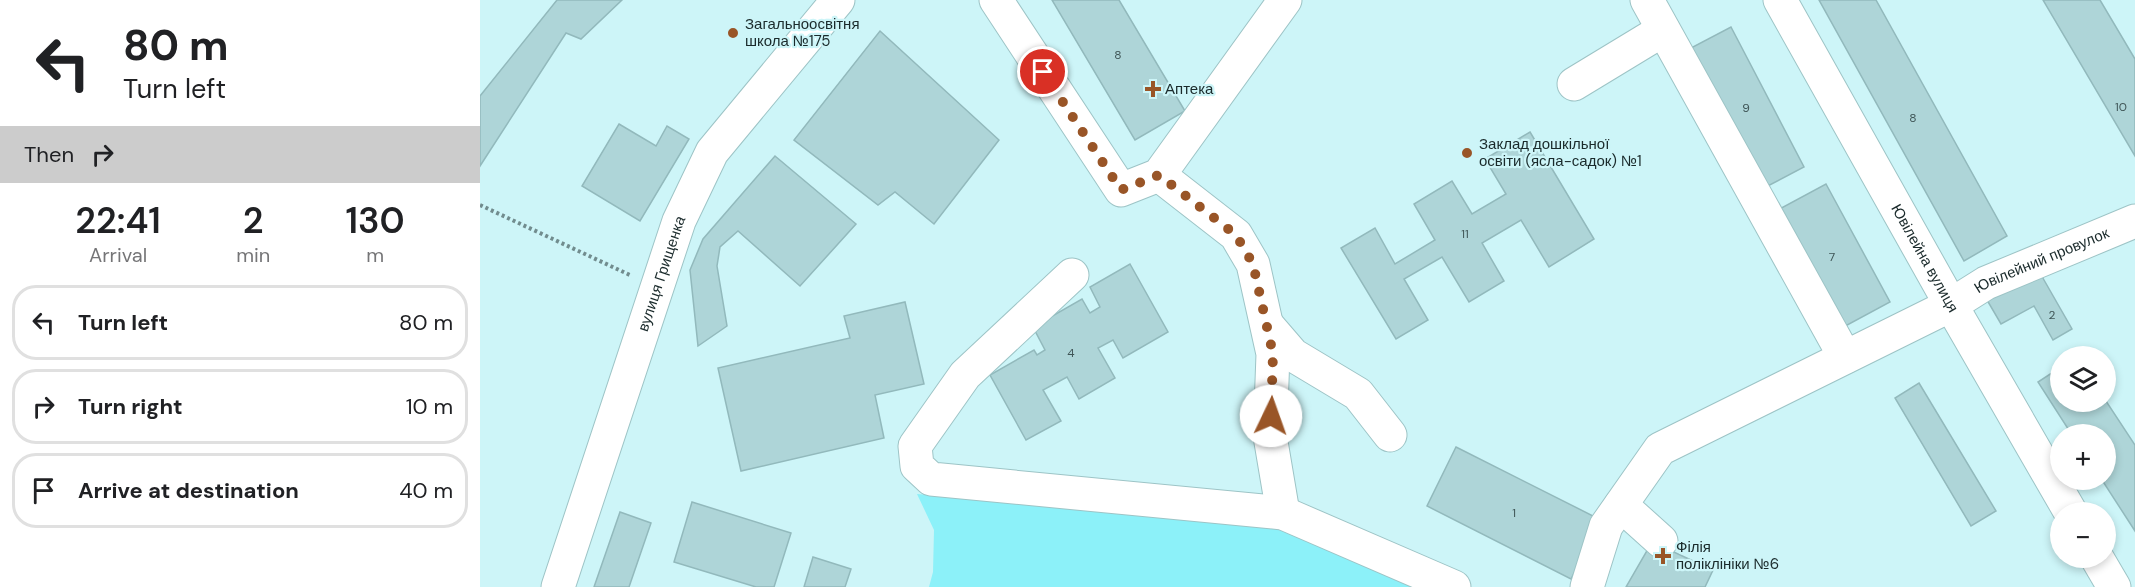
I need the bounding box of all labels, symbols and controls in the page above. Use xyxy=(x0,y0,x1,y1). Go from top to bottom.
place label: Загальноосвітня школа №175 xyxy=(745,14,860,51)
text: 80 m xyxy=(123,18,229,73)
icon: left xyxy=(24,24,102,102)
marker: Загальноосвітня школа №175 xyxy=(726,26,740,40)
pin xyxy=(1017,46,1068,97)
house number: 8 xyxy=(1114,47,1122,63)
icon: arrive xyxy=(1026,55,1059,88)
text: Turn left xyxy=(123,71,226,106)
place label: Аптека xyxy=(1165,79,1214,99)
marker: Аптека xyxy=(1146,82,1160,96)
house number: 10 xyxy=(2115,99,2127,115)
house number: 9 xyxy=(1742,100,1750,116)
house number: 8 xyxy=(1909,110,1917,126)
place label: Заклад дошкільної освіти (ясла-садок) №1 xyxy=(1479,134,1642,171)
icon: right xyxy=(86,138,119,171)
text: Then xyxy=(24,140,74,169)
marker: Заклад дошкільної освіти (ясла-садок) №1 xyxy=(1460,146,1474,160)
text: 22:41 xyxy=(75,197,161,244)
text: 2 xyxy=(243,197,264,244)
text: 130 xyxy=(346,197,405,244)
street label: Ювілейна вулиця xyxy=(1886,200,1963,316)
street label: вулиця Грищенка xyxy=(633,212,690,334)
street label: Ювілейний провулок xyxy=(1970,223,2112,298)
house number: 11 xyxy=(1461,226,1469,242)
text: Arrival xyxy=(89,242,147,268)
text: min xyxy=(236,242,270,268)
text: m xyxy=(366,242,384,268)
house number: 7 xyxy=(1829,249,1835,265)
icon: left xyxy=(27,306,60,339)
house number: 2 xyxy=(2049,307,2056,323)
text: Turn left xyxy=(78,308,168,337)
text: 80 m xyxy=(399,308,453,337)
house number: 4 xyxy=(1067,345,1075,361)
map controls xyxy=(2050,346,2116,568)
button: layers xyxy=(2050,346,2116,412)
position arrow xyxy=(1239,384,1303,448)
icon: right xyxy=(27,390,60,423)
text: Turn right xyxy=(78,392,183,421)
text: 10 m xyxy=(406,392,453,421)
button: + xyxy=(2050,424,2116,490)
icon: arrive xyxy=(27,474,60,507)
text: Arrive at destination xyxy=(78,476,299,505)
text: 40 m xyxy=(399,476,453,505)
button: − xyxy=(2050,502,2116,568)
house number: 1 xyxy=(1512,505,1516,521)
place label: Філія поліклініки №6 xyxy=(1676,537,1779,574)
marker: Філія поліклініки №6 xyxy=(1654,547,1672,565)

